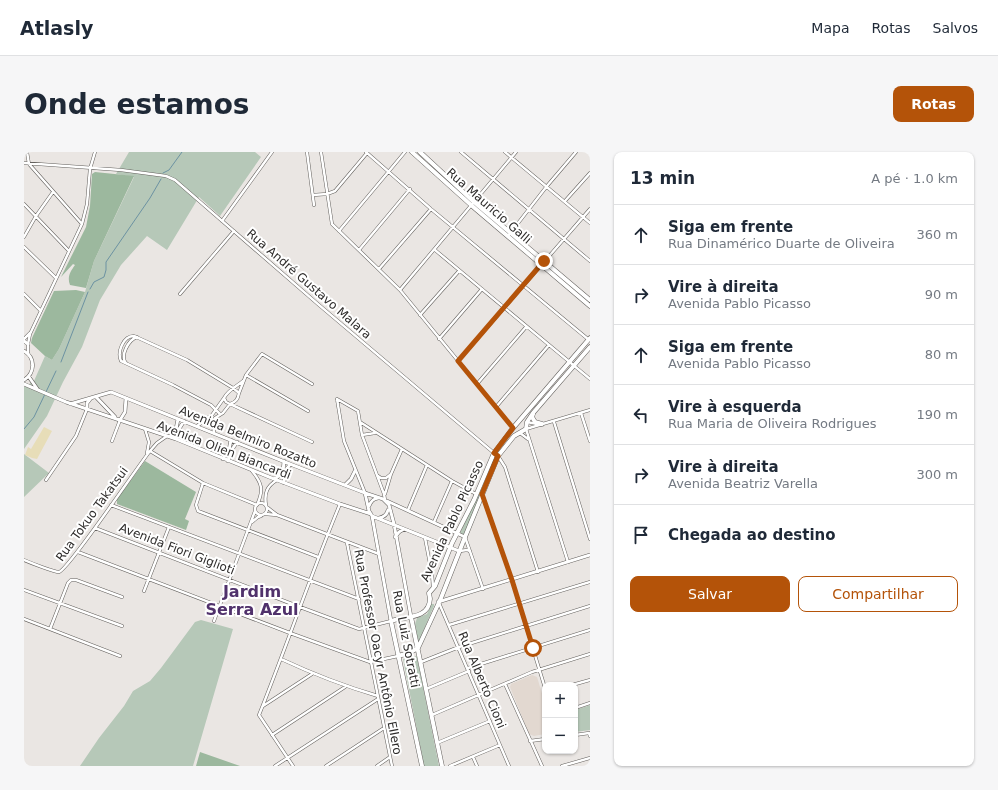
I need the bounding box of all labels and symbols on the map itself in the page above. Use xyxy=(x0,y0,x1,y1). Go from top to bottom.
street label: Rua Mauricio Galli xyxy=(444,165,534,247)
street label: Rua André Gustavo Malara xyxy=(244,226,374,342)
route end xyxy=(535,252,553,270)
street label: Avenida Belmiro Rozatto xyxy=(177,403,319,471)
street label: Avenida Olien Biancardi xyxy=(155,418,293,482)
street label: Avenida Pablo Picasso xyxy=(418,458,486,584)
street label: Rua Tokuo Takatsui xyxy=(53,464,131,564)
street label: Avenida Fiori Giglioti xyxy=(117,520,237,578)
street label: Rua Professor Oacyr Antônio Ellero xyxy=(351,548,405,756)
district label: Jardim Serra Azul xyxy=(205,582,299,619)
street label: Rua Luiz Sotratti xyxy=(390,589,422,689)
street label: Rua Alberto Cioni xyxy=(455,629,509,731)
route start xyxy=(524,639,542,657)

